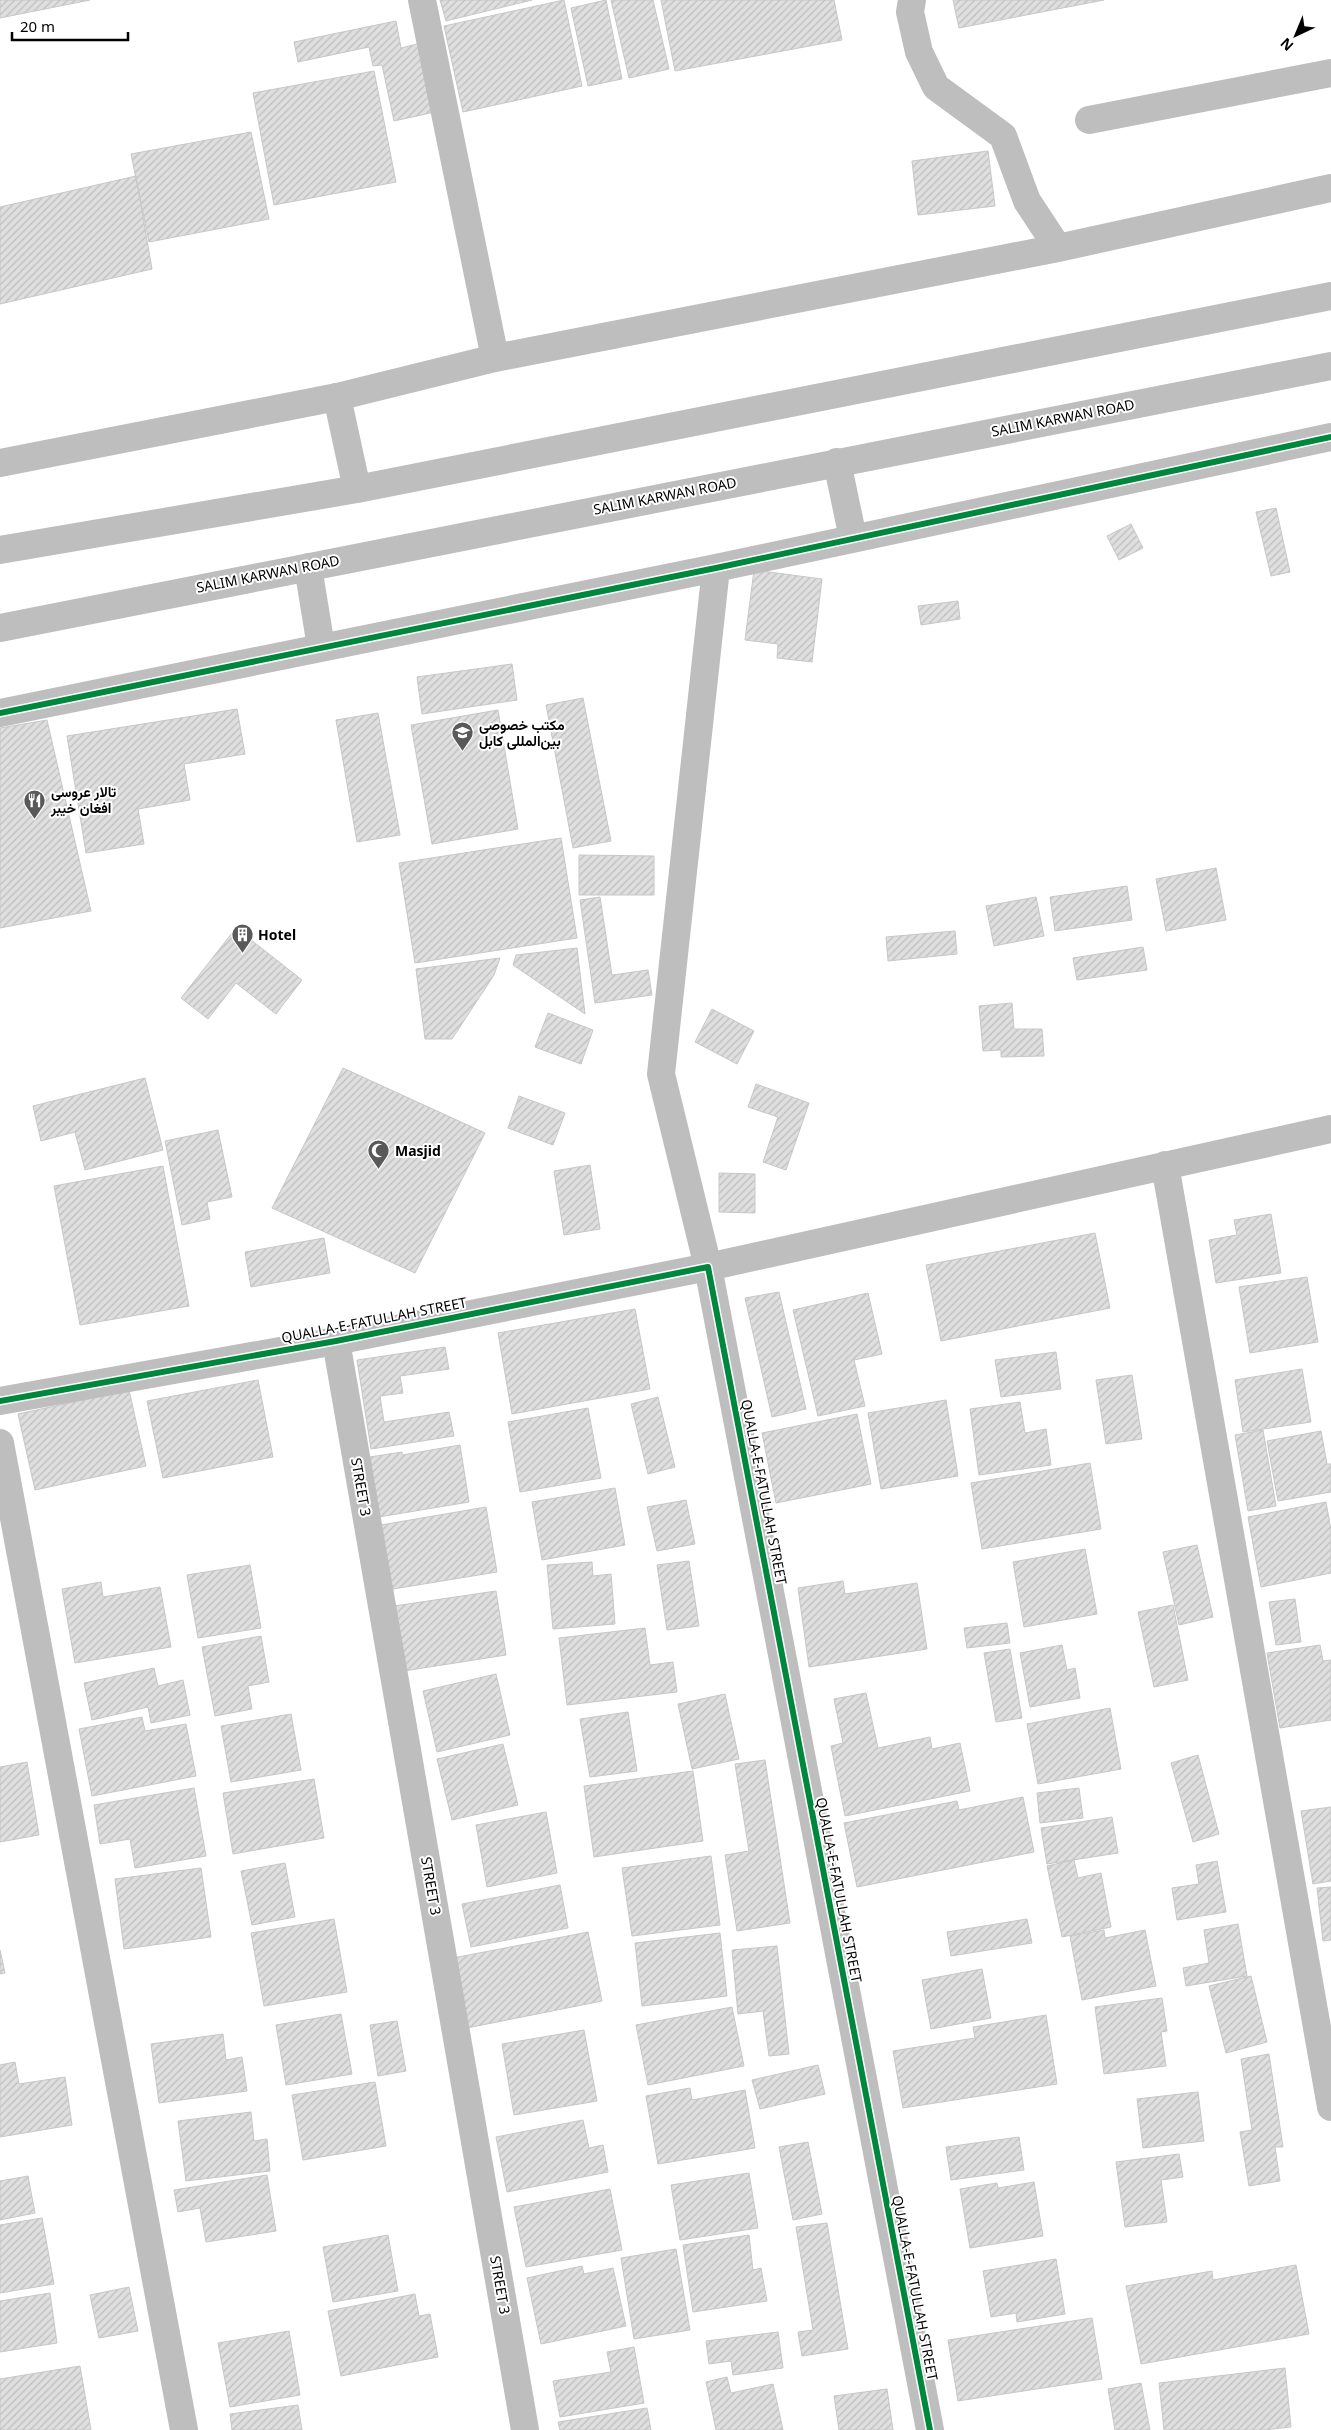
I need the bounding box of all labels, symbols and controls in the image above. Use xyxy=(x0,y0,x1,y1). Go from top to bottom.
scale bar xyxy=(12,10,129,42)
north arrow xyxy=(1271,10,1321,60)
text: 20 m xyxy=(20,16,55,36)
text: N xyxy=(1276,34,1297,56)
street label: SALIM KARWAN ROAD xyxy=(990,394,1136,441)
street label: SALIM KARWAN ROAD xyxy=(592,472,738,519)
street label: SALIM KARWAN ROAD xyxy=(195,550,341,597)
place label: مکتب خصوصی بین‌المللی کابل xyxy=(479,715,565,750)
school or university icon: مکتب خصوصی بین‌المللی کابل xyxy=(451,721,475,752)
place label: تالار عروسی افغان خیبر xyxy=(50,782,117,817)
restaurant icon: تالار عروسی افغان خیبر xyxy=(23,788,47,819)
building icon: Hotel xyxy=(230,923,254,954)
place label: Hotel xyxy=(258,925,296,944)
mosque icon: Masjid xyxy=(367,1139,391,1170)
place label: Masjid xyxy=(395,1141,441,1160)
street label: QUALLA-E-FATULLAH STREET xyxy=(280,1292,468,1347)
street label: QUALLA-E-FATULLAH STREET xyxy=(737,1398,792,1586)
street label: STREET 3 xyxy=(347,1456,376,1518)
street label: QUALLA-E-FATULLAH STREET xyxy=(812,1796,867,1984)
street label: STREET 3 xyxy=(417,1855,446,1917)
street label: QUALLA-E-FATULLAH STREET xyxy=(888,2194,943,2382)
street label: STREET 3 xyxy=(486,2254,515,2316)

